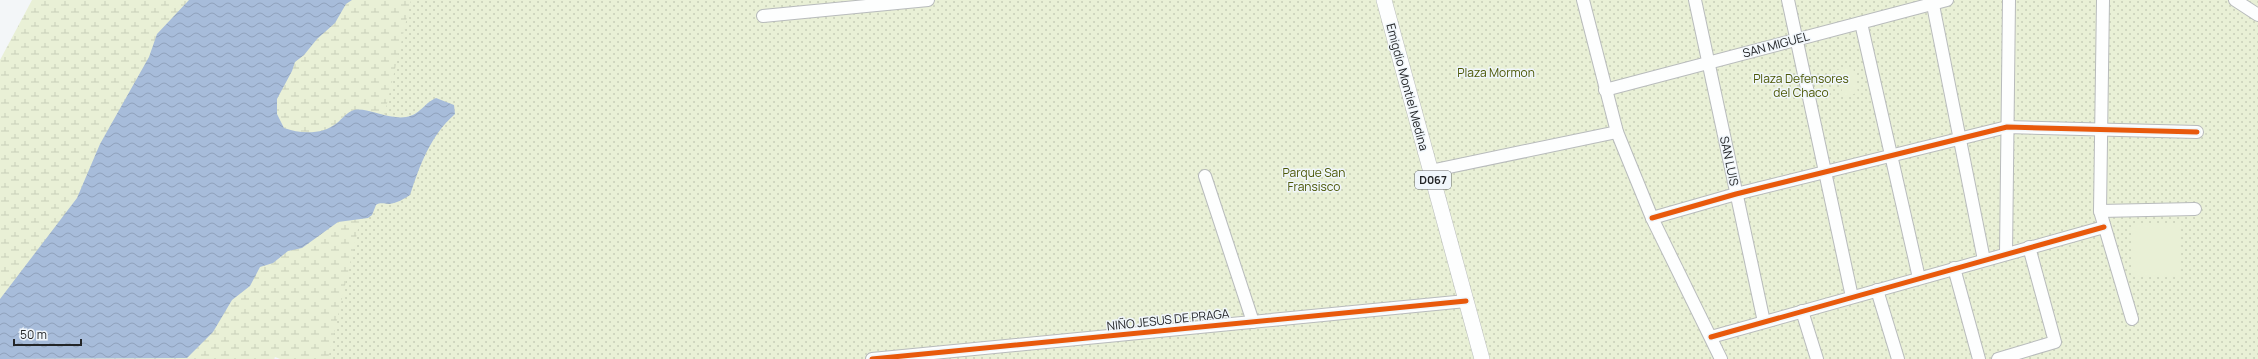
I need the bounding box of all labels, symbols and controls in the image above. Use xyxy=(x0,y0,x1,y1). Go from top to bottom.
street label: Emigdio Montiel Medina xyxy=(1382,21,1433,152)
street label: SAN MIGUEL xyxy=(1741,27,1811,62)
park label: Plaza Mormon xyxy=(1457,64,1535,81)
park label: Plaza Defensores del Chaco xyxy=(1753,70,1849,101)
street label: SAN LUIS xyxy=(1716,134,1743,187)
park label: Parque San Fransisco xyxy=(1283,164,1345,195)
road number: D067 xyxy=(1415,171,1451,189)
street label: NIÑO JESUS DE PRAGA xyxy=(1106,305,1230,334)
scale bar xyxy=(14,321,81,347)
text: 50 m xyxy=(20,326,47,343)

